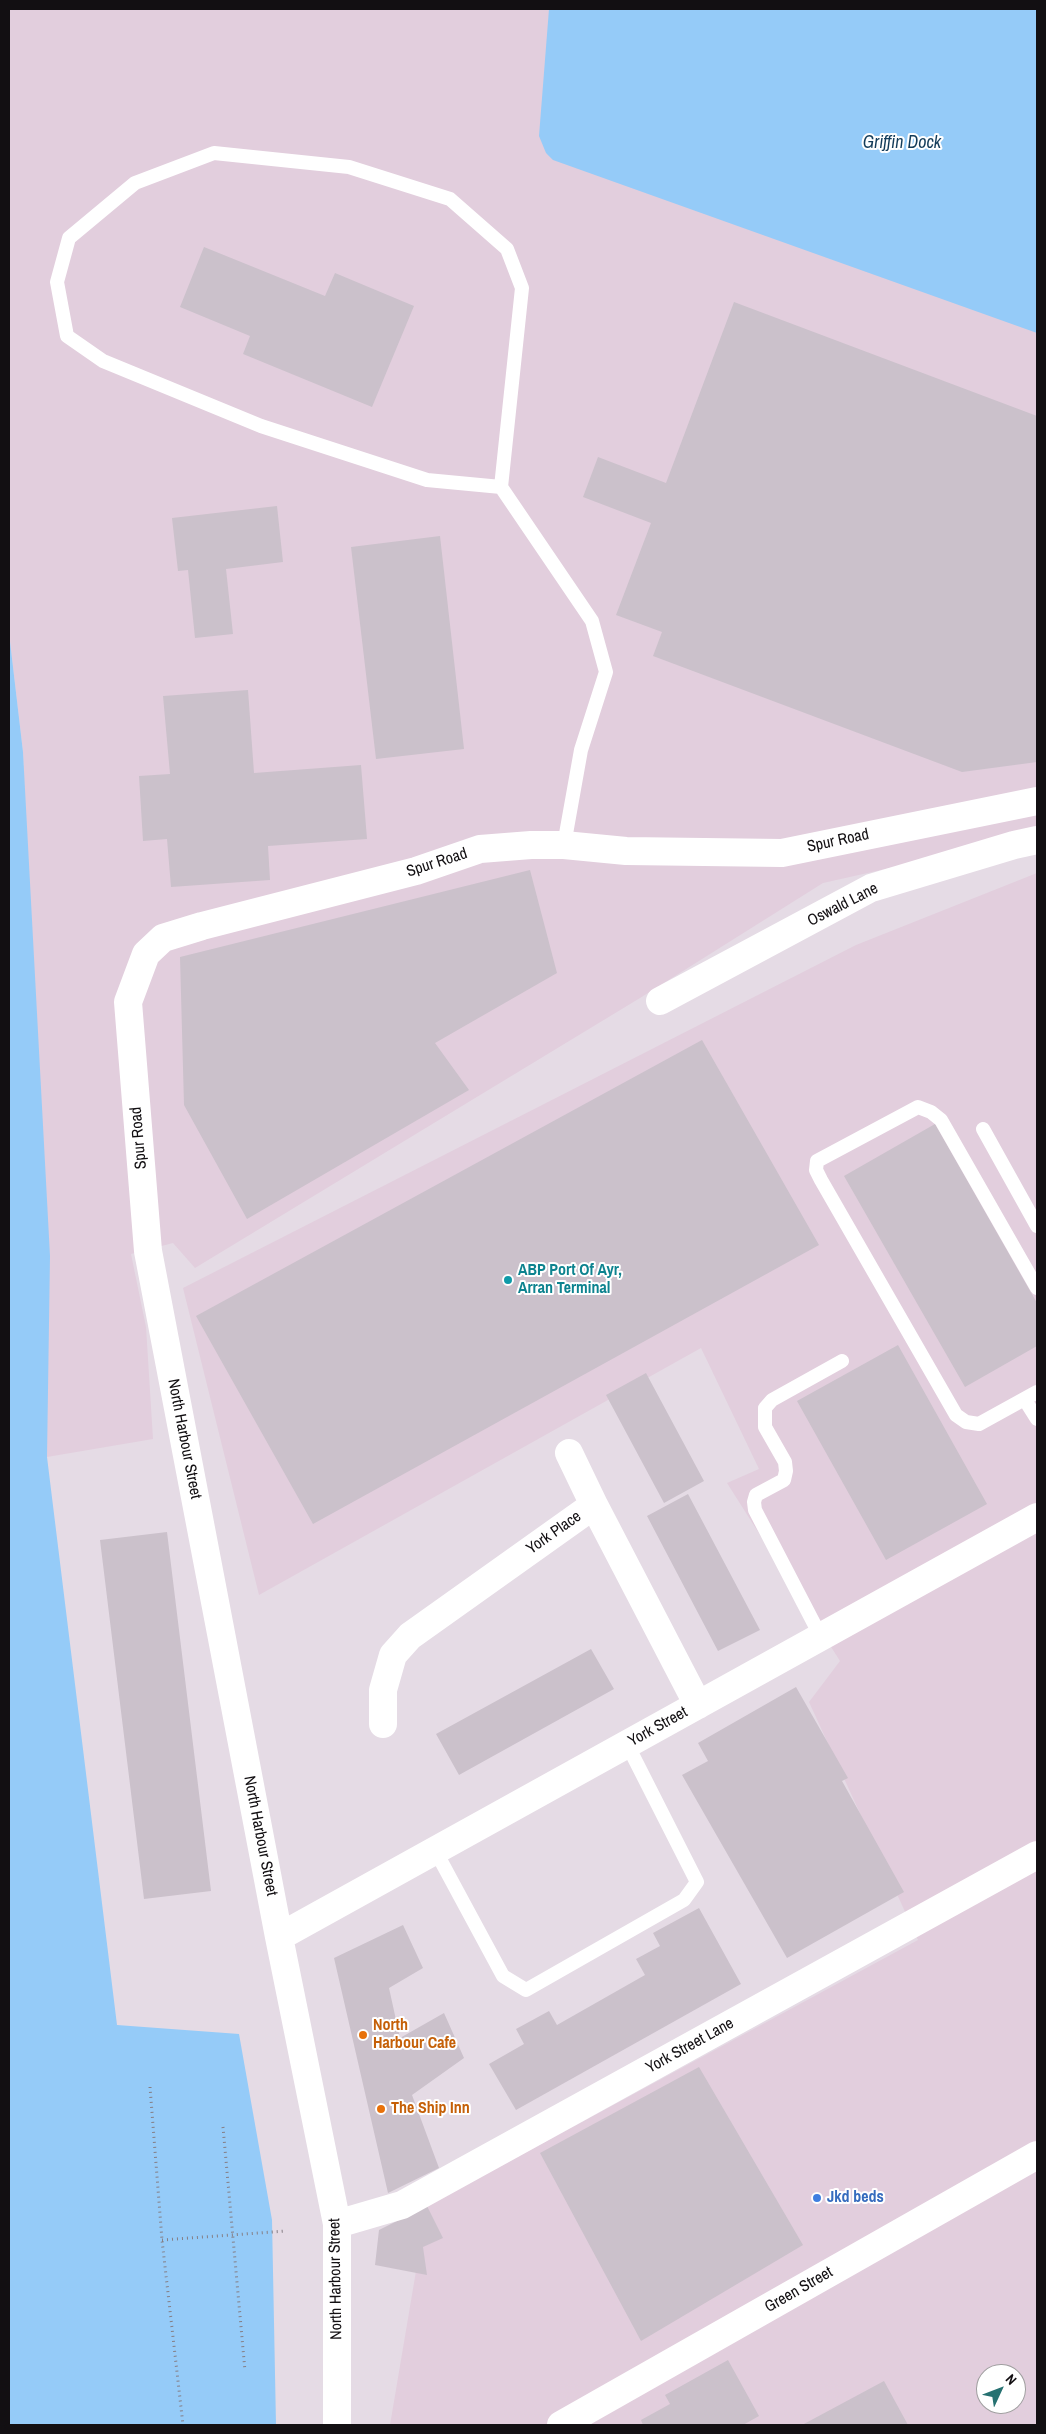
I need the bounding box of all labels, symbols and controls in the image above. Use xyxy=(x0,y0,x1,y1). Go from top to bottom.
water label: Griffin Dock xyxy=(863,132,941,154)
street label: Spur Road xyxy=(805,825,871,857)
street label: Spur Road xyxy=(404,844,470,882)
street label: Oswald Lane xyxy=(805,879,881,931)
street label: Spur Road xyxy=(127,1106,151,1170)
place label: ABP Port Of Ayr, Arran Terminal xyxy=(518,1261,622,1299)
marker: ABP Port Of Ayr, Arran Terminal xyxy=(502,1274,514,1286)
street label: North Harbour Street xyxy=(163,1377,205,1501)
street label: York Place xyxy=(523,1507,585,1559)
street label: York Street xyxy=(625,1703,691,1751)
street label: North Harbour Street xyxy=(239,1774,281,1898)
street label: York Street Lane xyxy=(643,2014,737,2078)
place label: North Harbour Cafe xyxy=(373,2016,456,2054)
marker: North Harbour Cafe xyxy=(357,2029,369,2041)
place label: The Ship Inn xyxy=(391,2099,470,2119)
marker: The Ship Inn xyxy=(375,2103,387,2115)
place label: Jkd beds xyxy=(827,2188,884,2208)
marker: Jkd beds xyxy=(811,2192,823,2204)
street label: North Harbour Street xyxy=(325,2218,347,2340)
street label: Green Street xyxy=(762,2263,836,2317)
north arrow xyxy=(976,2364,1026,2414)
text: N xyxy=(1002,2370,1021,2389)

